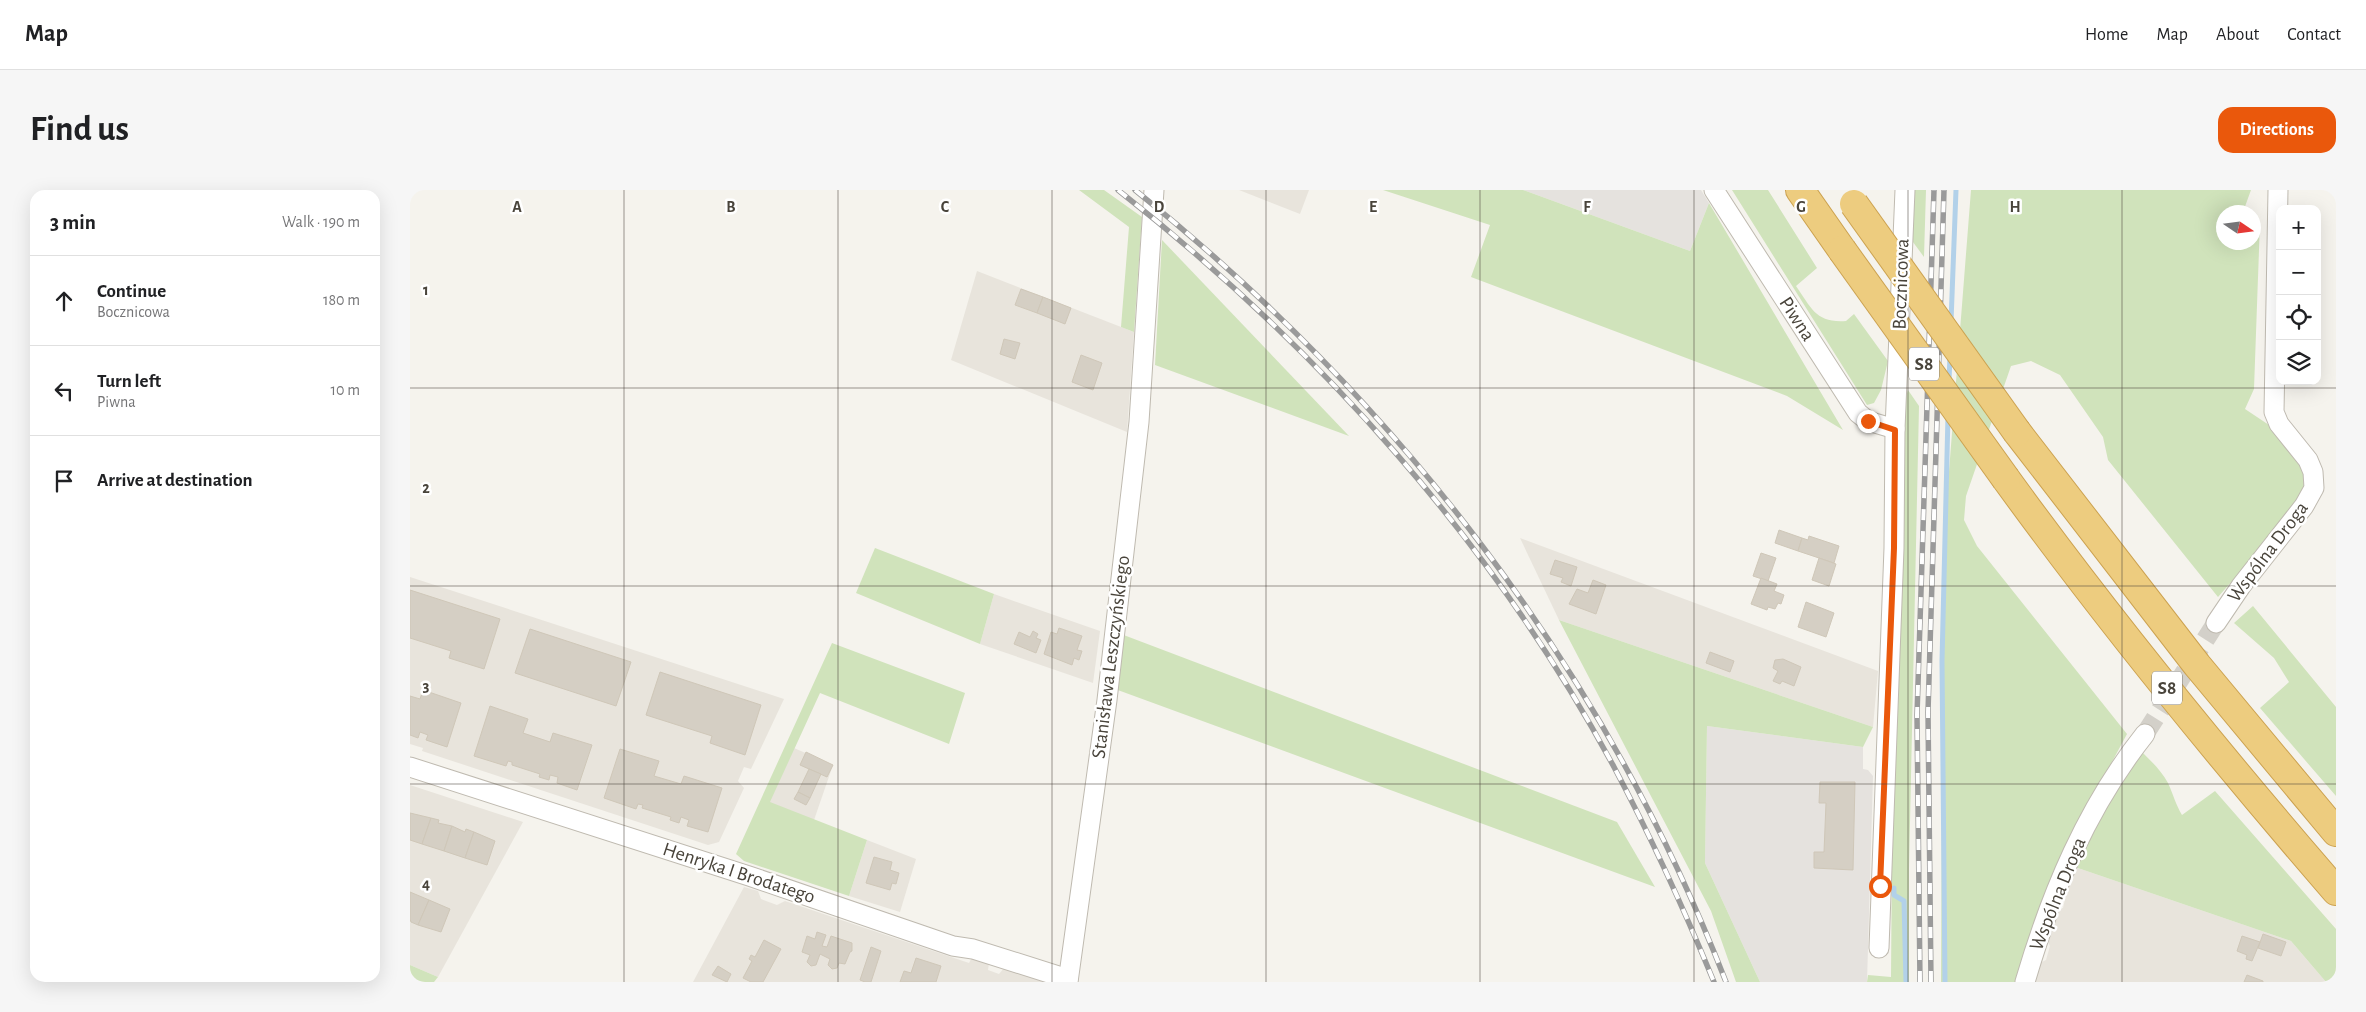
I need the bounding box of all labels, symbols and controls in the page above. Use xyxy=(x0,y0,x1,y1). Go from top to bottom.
text: Map xyxy=(25,22,68,46)
text: Home xyxy=(2085,26,2128,44)
text: Map xyxy=(2156,26,2188,44)
text: About xyxy=(2216,26,2259,44)
text: Contact xyxy=(2287,26,2341,44)
button: Directions xyxy=(2218,107,2336,153)
text: Find us xyxy=(30,112,129,147)
text: A xyxy=(512,199,522,215)
text: B xyxy=(726,199,736,215)
text: C xyxy=(941,199,950,215)
text: D xyxy=(1154,199,1165,215)
text: E xyxy=(1369,199,1377,215)
text: F xyxy=(1583,199,1591,215)
text: G xyxy=(1796,199,1806,215)
text: H xyxy=(2009,199,2021,215)
north arrow xyxy=(2216,205,2261,250)
map controls xyxy=(2276,205,2321,385)
button: + xyxy=(2276,205,2321,250)
text: 3 min xyxy=(50,212,96,233)
text: Walk · 190 m xyxy=(282,214,360,230)
street label: Bocznicowa xyxy=(1889,238,1913,330)
button: − xyxy=(2276,250,2321,295)
text: Continue xyxy=(97,282,166,301)
text: 1 xyxy=(423,282,429,298)
icon: ahead xyxy=(50,287,78,315)
text: 180 m xyxy=(323,292,360,308)
street label: Piwna xyxy=(1775,293,1819,345)
button: locate xyxy=(2276,295,2321,340)
text: Bocznicowa xyxy=(97,304,170,320)
button: layers xyxy=(2276,340,2321,385)
road number: S8 xyxy=(1909,347,1939,380)
text: Turn left xyxy=(97,372,161,391)
icon: left xyxy=(50,377,78,405)
text: 10 m xyxy=(331,382,360,398)
text: Piwna xyxy=(97,394,136,410)
route end xyxy=(1857,410,1880,433)
icon: arrive xyxy=(50,467,78,495)
text: Arrive at destination xyxy=(97,471,253,490)
text: 2 xyxy=(422,480,430,496)
street label: Wspólna Droga xyxy=(2224,498,2312,606)
street label: Stanisława Leszczyńskiego xyxy=(1089,554,1133,760)
road number: S8 xyxy=(2152,672,2182,704)
text: 3 xyxy=(423,678,430,694)
street label: Wspólna Droga xyxy=(2026,835,2090,953)
street label: Henryka I Brodatego xyxy=(660,839,818,907)
route start xyxy=(1869,875,1892,898)
text: 4 xyxy=(422,876,430,892)

